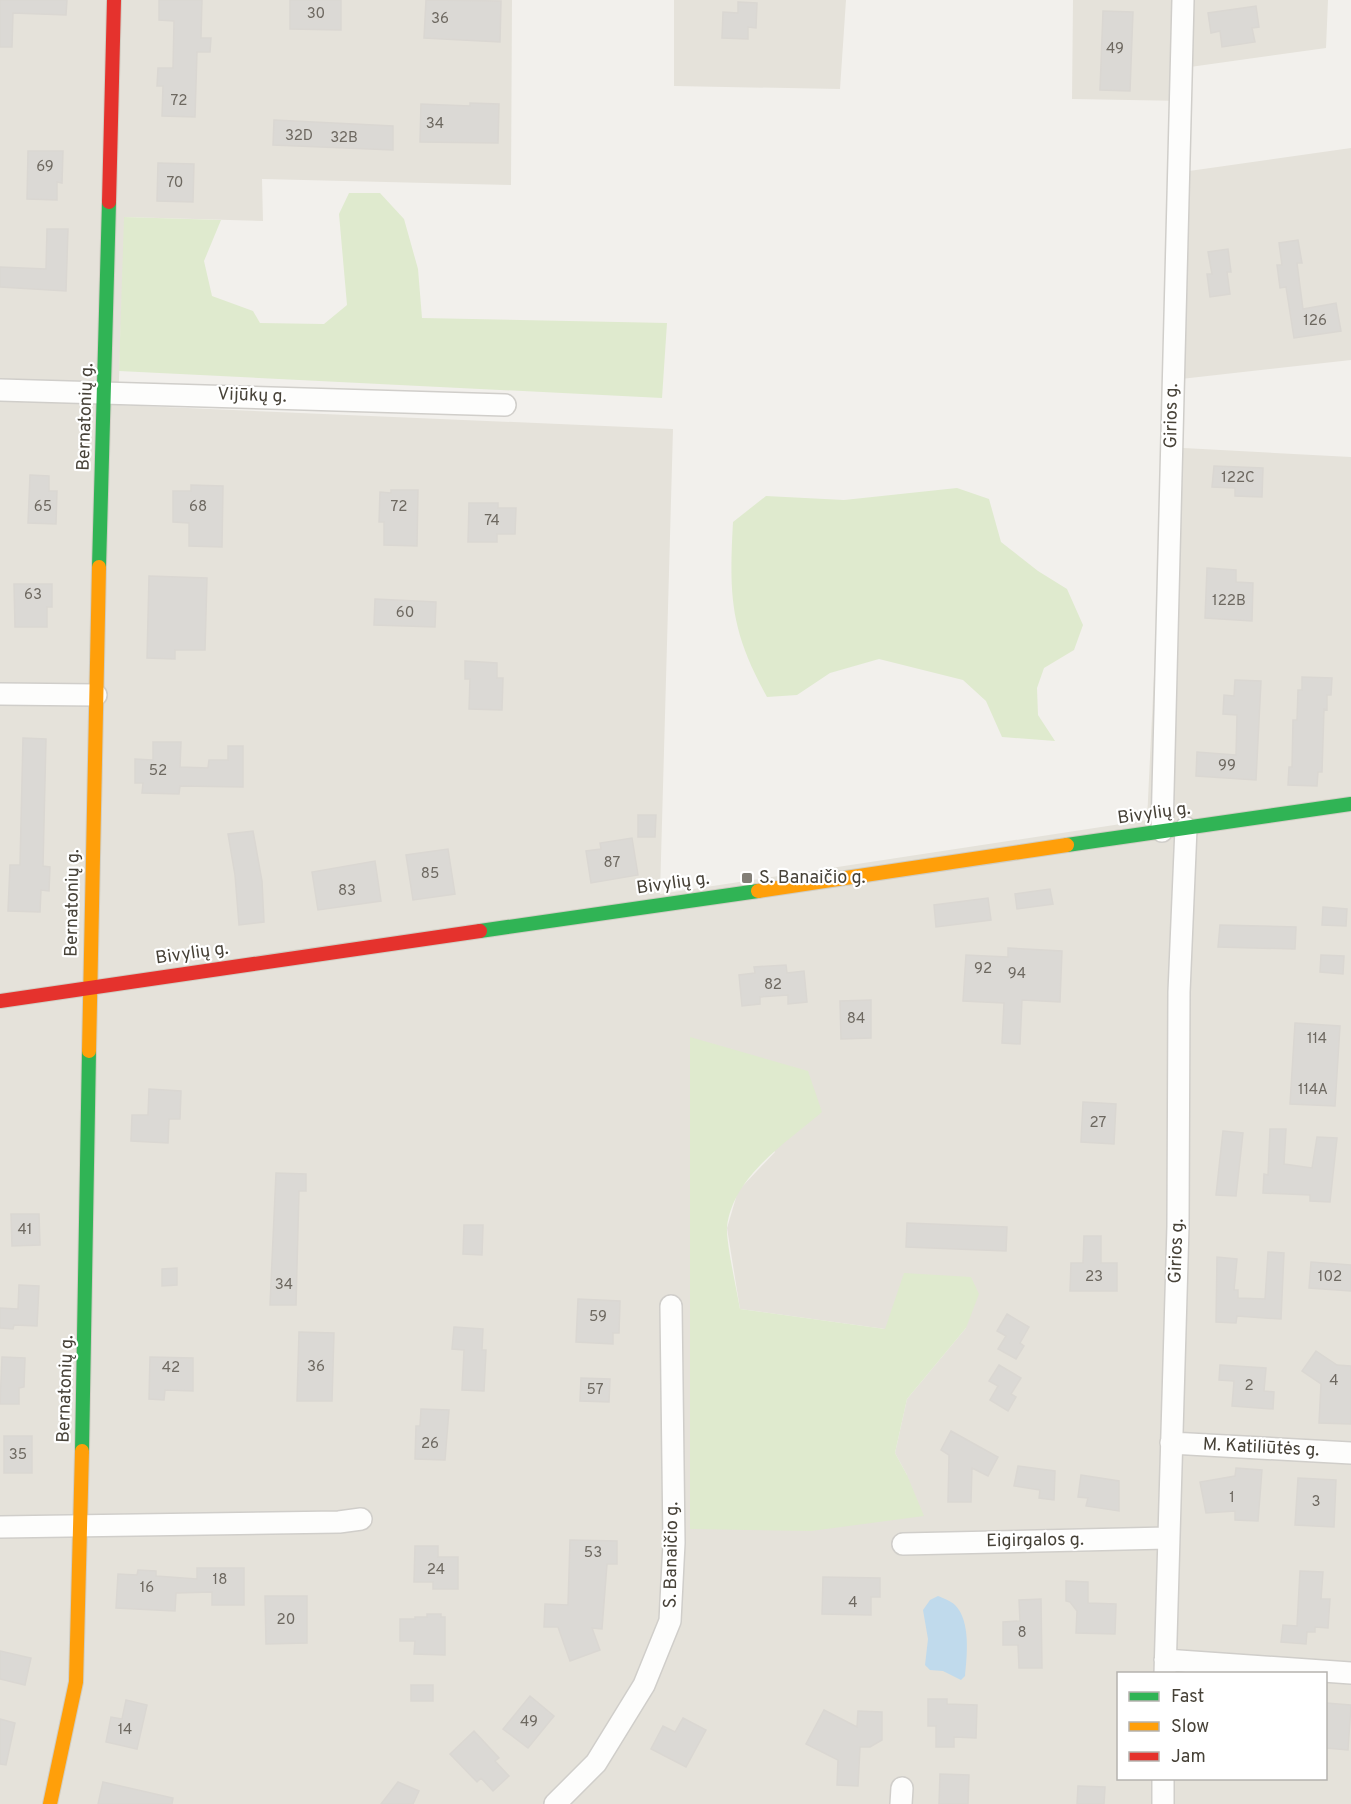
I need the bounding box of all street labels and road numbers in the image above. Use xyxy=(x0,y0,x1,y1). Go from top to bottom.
street label: Bernatonių g. xyxy=(73,363,99,471)
street label: Vijūkų g. xyxy=(217,383,287,409)
street label: Girios g. xyxy=(1160,383,1184,449)
street label: Bivylių g. xyxy=(1116,798,1192,830)
street label: Bernatonių g. xyxy=(61,849,85,957)
street label: Bivylių g. xyxy=(635,868,711,900)
street label: Bivylių g. xyxy=(154,938,230,970)
street label: Girios g. xyxy=(1164,1218,1190,1284)
street label: Bernatonių g. xyxy=(53,1335,79,1443)
street label: M. Katiliūtės g. xyxy=(1202,1433,1320,1463)
street label: S. Banaičio g. xyxy=(660,1501,684,1609)
street label: Eigirgalos g. xyxy=(986,1529,1084,1553)

